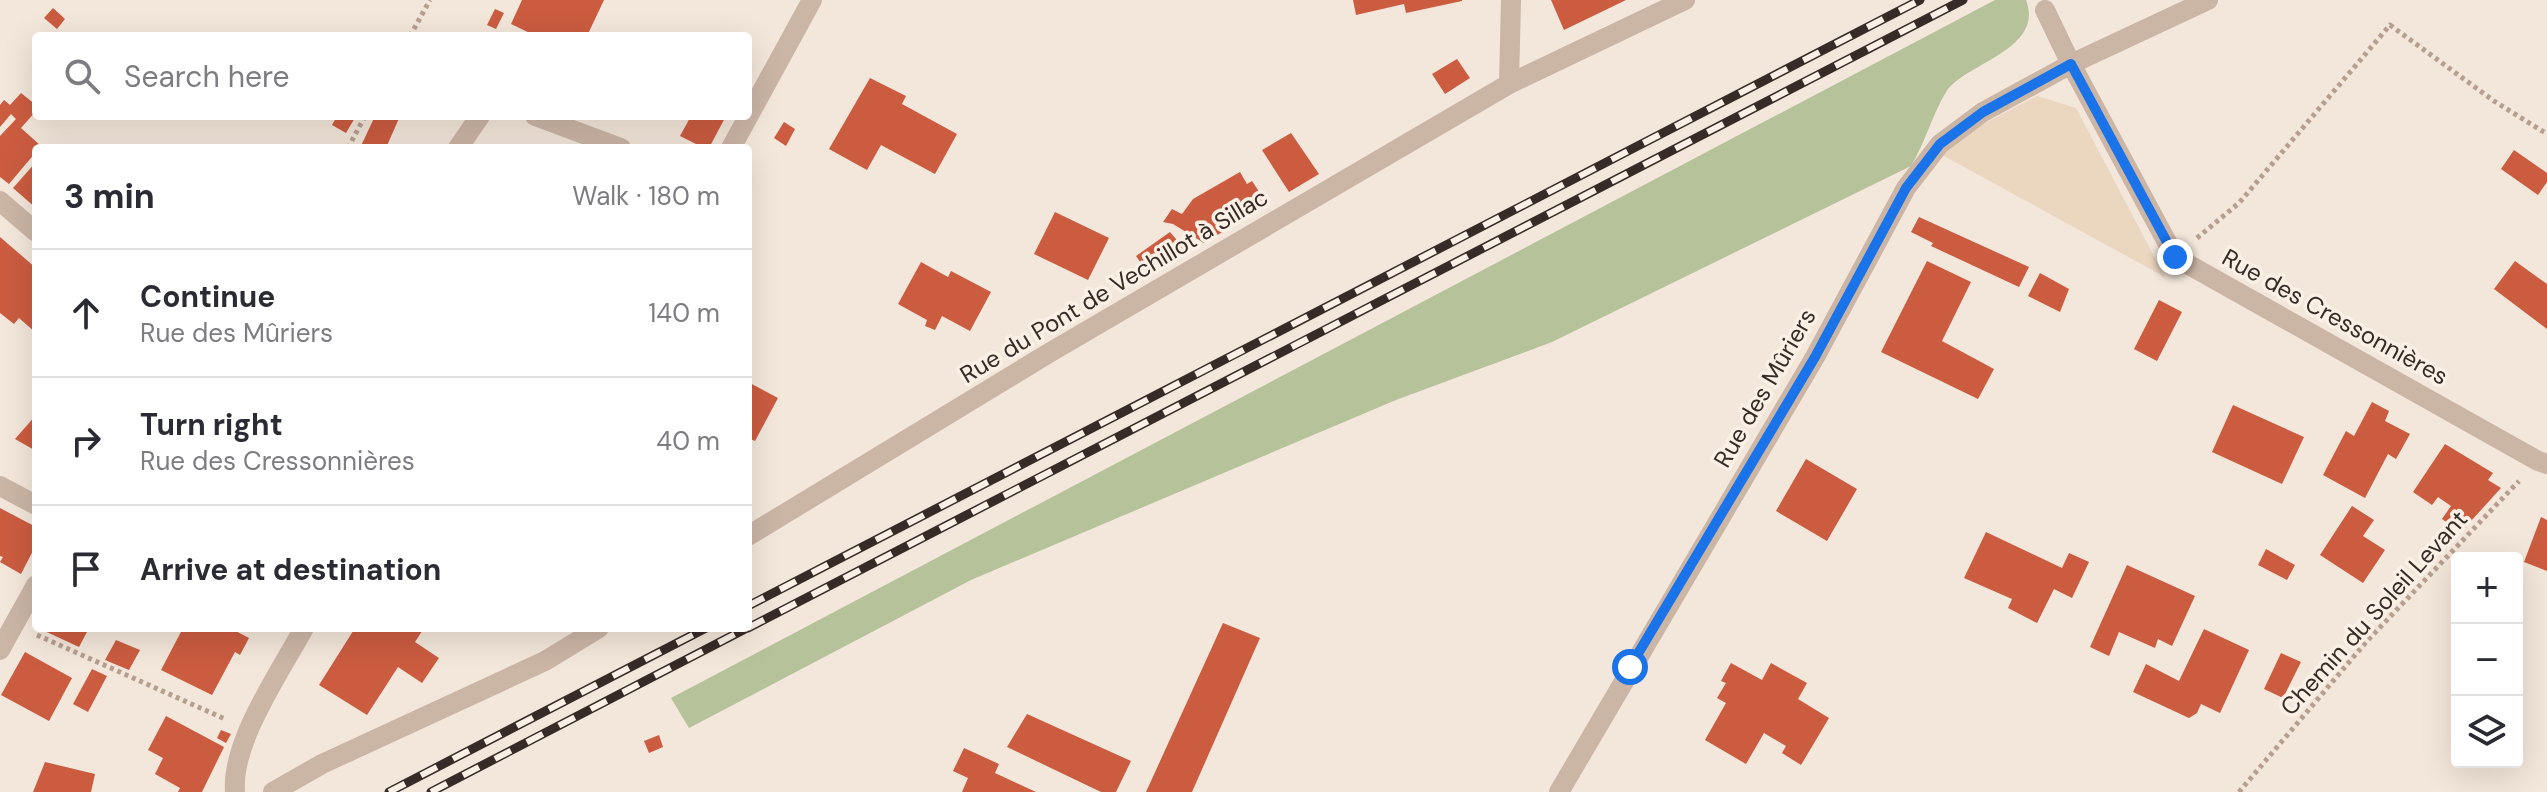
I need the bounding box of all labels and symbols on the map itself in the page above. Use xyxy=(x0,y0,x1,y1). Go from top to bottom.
street label: Rue du Pont de Vechillot à Sillac xyxy=(954,181,1273,390)
route end xyxy=(2157,239,2193,275)
street label: Rue des Cressonnières xyxy=(2217,241,2454,392)
street label: Rue des Mûriers xyxy=(1707,303,1823,473)
street label: Chemin du Soleil Levant xyxy=(2273,504,2474,722)
route start xyxy=(1612,649,1648,685)

